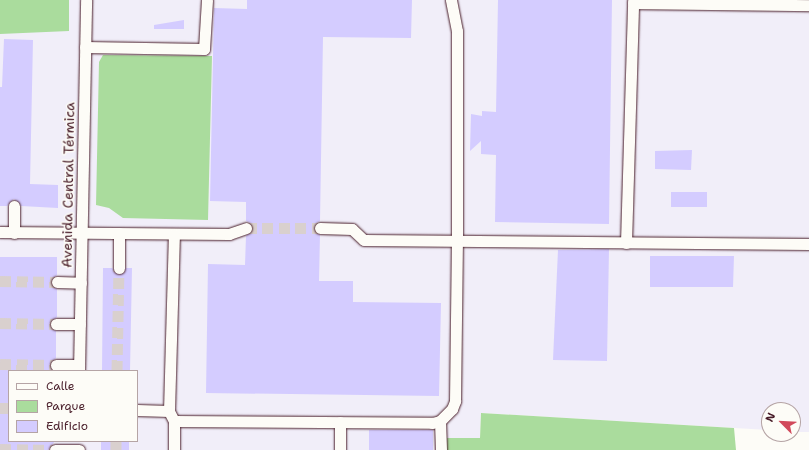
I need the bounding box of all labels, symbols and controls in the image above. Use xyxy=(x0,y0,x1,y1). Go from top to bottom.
street label: Avenida Central Térmica xyxy=(58,102,78,268)
legend xyxy=(8,370,138,442)
text: Calle xyxy=(46,378,75,394)
text: Parque xyxy=(46,398,85,414)
north arrow xyxy=(761,402,801,442)
text: N xyxy=(762,410,779,424)
text: Edificio xyxy=(46,418,88,434)

